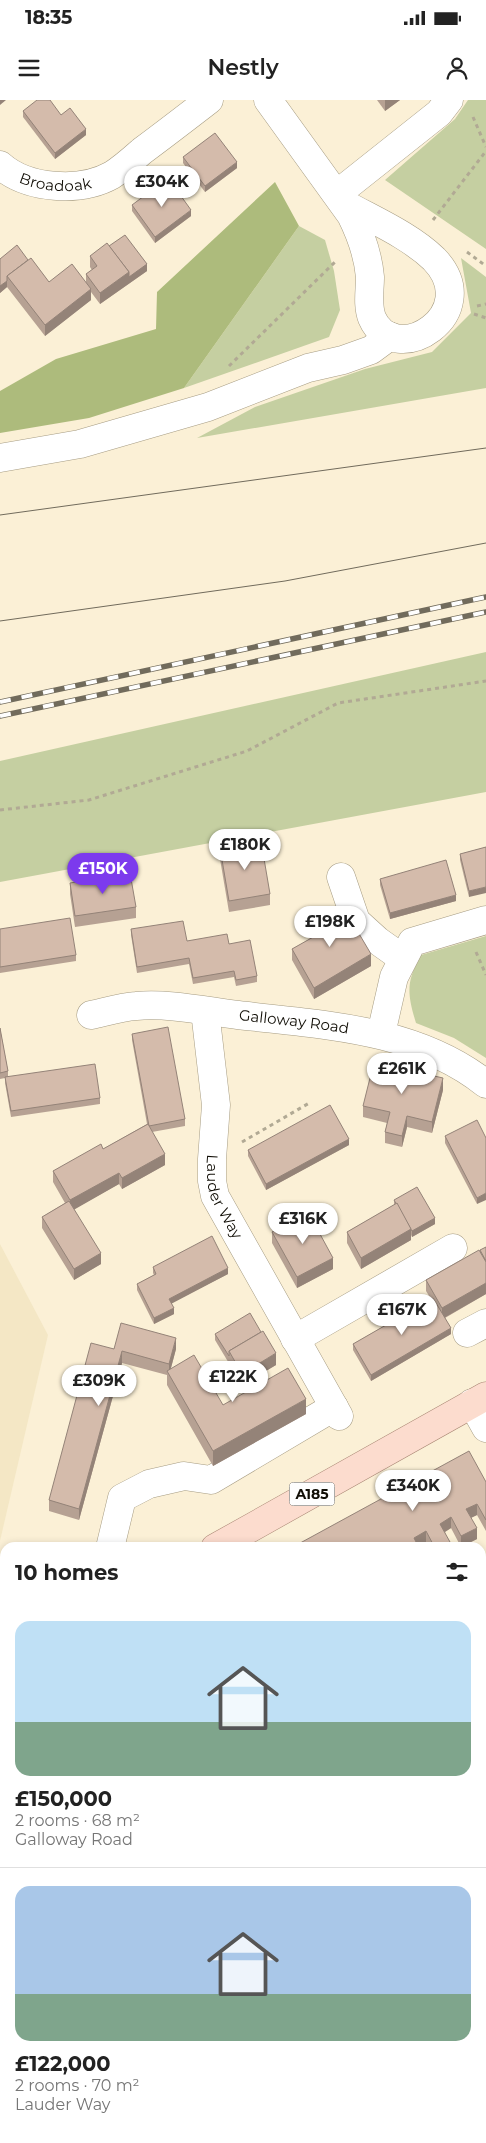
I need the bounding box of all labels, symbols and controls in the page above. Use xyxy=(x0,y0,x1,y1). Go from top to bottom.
text: 18:35 xyxy=(25,6,72,29)
icon: menu xyxy=(15,54,43,82)
text: Nestly xyxy=(207,54,279,81)
icon: person xyxy=(443,54,471,82)
pin: £304K xyxy=(127,166,197,208)
street label: Broadoak xyxy=(17,168,93,195)
text: £304K xyxy=(135,172,189,191)
pin: £180K xyxy=(210,828,280,871)
text: £180K xyxy=(220,835,270,854)
pin: £150K xyxy=(68,852,138,895)
text: £150K xyxy=(78,859,128,878)
pin: £198K xyxy=(295,906,365,948)
text: £198K xyxy=(305,912,355,931)
street label: Galloway Road xyxy=(238,1005,351,1038)
pin: £261K xyxy=(367,1052,437,1095)
text: £261K xyxy=(378,1059,426,1078)
street label: Lauder Way xyxy=(203,1154,248,1243)
pin: £316K xyxy=(268,1202,338,1245)
text: £316K xyxy=(279,1209,327,1228)
pin: £167K xyxy=(367,1294,437,1336)
text: £167K xyxy=(377,1300,427,1319)
pin: £122K xyxy=(198,1360,268,1403)
pin: £309K xyxy=(64,1364,134,1407)
text: £122K xyxy=(209,1367,257,1386)
text: £309K xyxy=(73,1371,125,1390)
pin: £340K xyxy=(378,1470,448,1512)
text: £340K xyxy=(386,1476,440,1495)
road number: A185 xyxy=(290,1482,334,1506)
icon: filters xyxy=(443,1558,471,1586)
text: 10 homes xyxy=(15,1560,118,1585)
icon: home xyxy=(198,1653,288,1743)
text: £150,000 xyxy=(15,1786,112,1811)
text: 2 rooms · 68 m² xyxy=(15,1811,140,1830)
text: Galloway Road xyxy=(15,1830,133,1849)
icon: home xyxy=(198,1919,288,2009)
text: £122,000 xyxy=(15,2051,111,2076)
text: 2 rooms · 70 m² xyxy=(15,2076,140,2095)
text: Lauder Way xyxy=(15,2095,110,2114)

